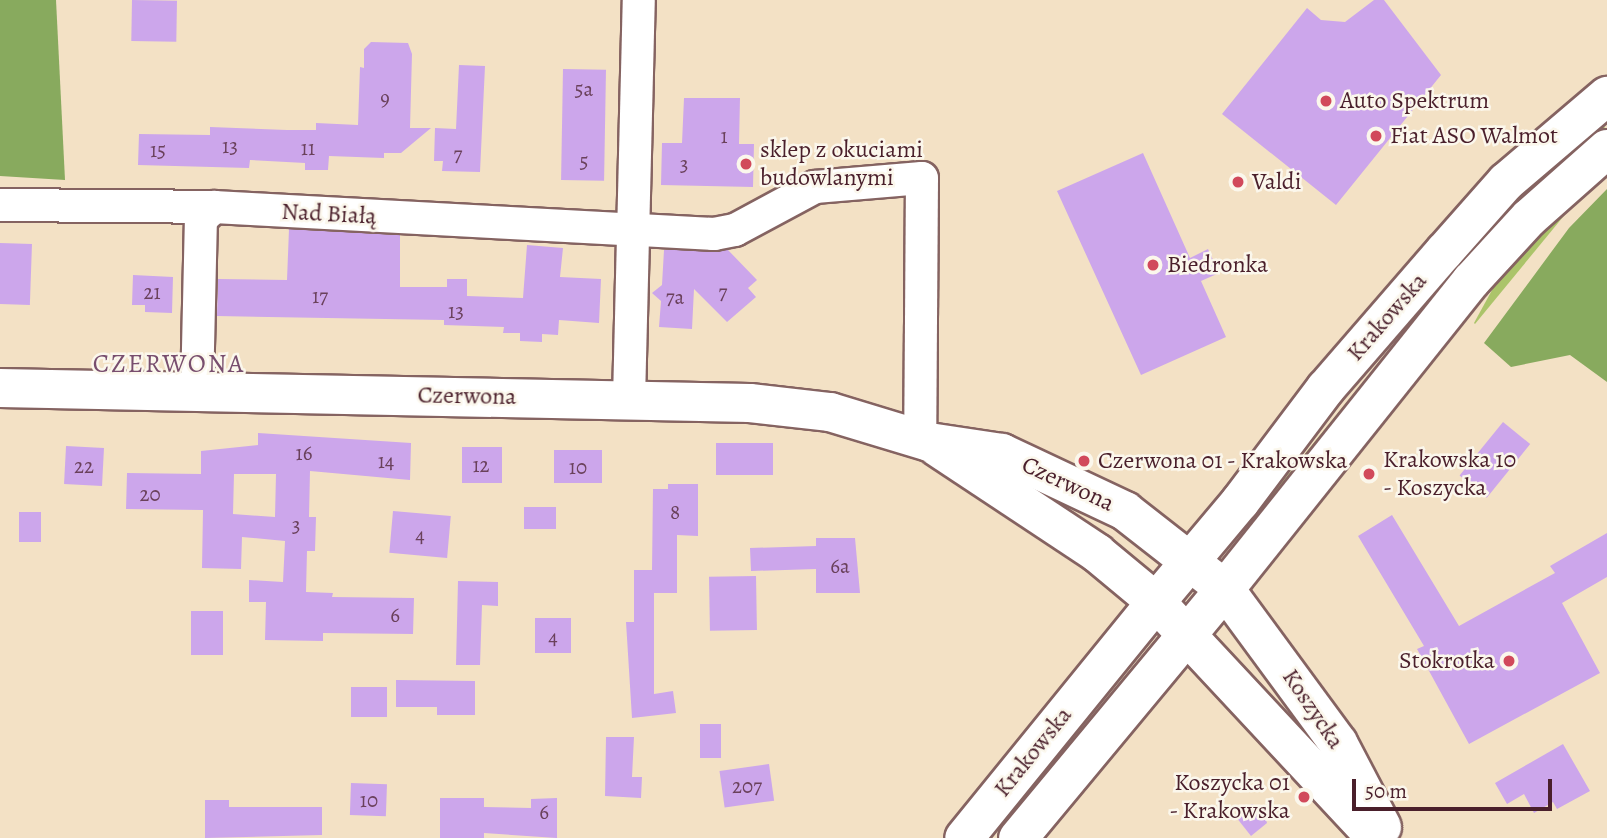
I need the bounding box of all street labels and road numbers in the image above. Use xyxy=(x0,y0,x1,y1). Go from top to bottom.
street label: Nad Białą xyxy=(281,197,377,231)
street label: Krakowska xyxy=(1341,267,1433,367)
street label: Czerwona xyxy=(417,381,517,411)
street label: Czerwona xyxy=(1017,450,1119,518)
street label: Koszycka xyxy=(1276,664,1350,754)
street label: Krakowska xyxy=(988,701,1078,803)

